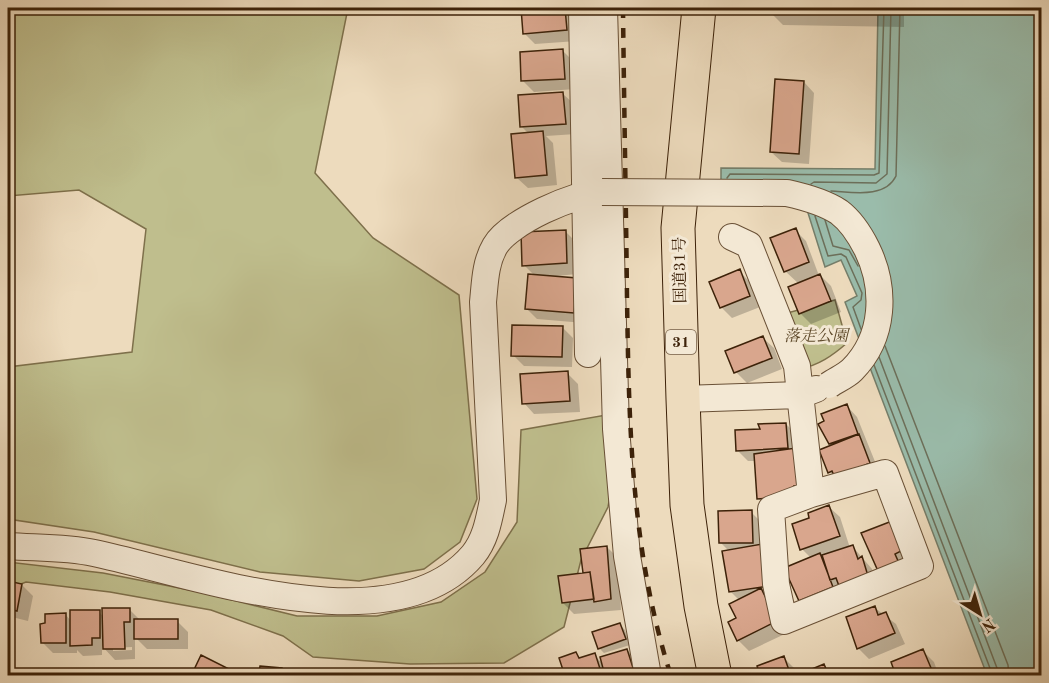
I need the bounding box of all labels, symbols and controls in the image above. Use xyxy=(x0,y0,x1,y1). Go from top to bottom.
street label: 国道31号 xyxy=(670,237,690,303)
park label: 落走公園 xyxy=(784,327,851,345)
road number: 31 xyxy=(666,330,696,354)
north arrow xyxy=(950,584,1010,644)
text: N xyxy=(978,614,998,635)

